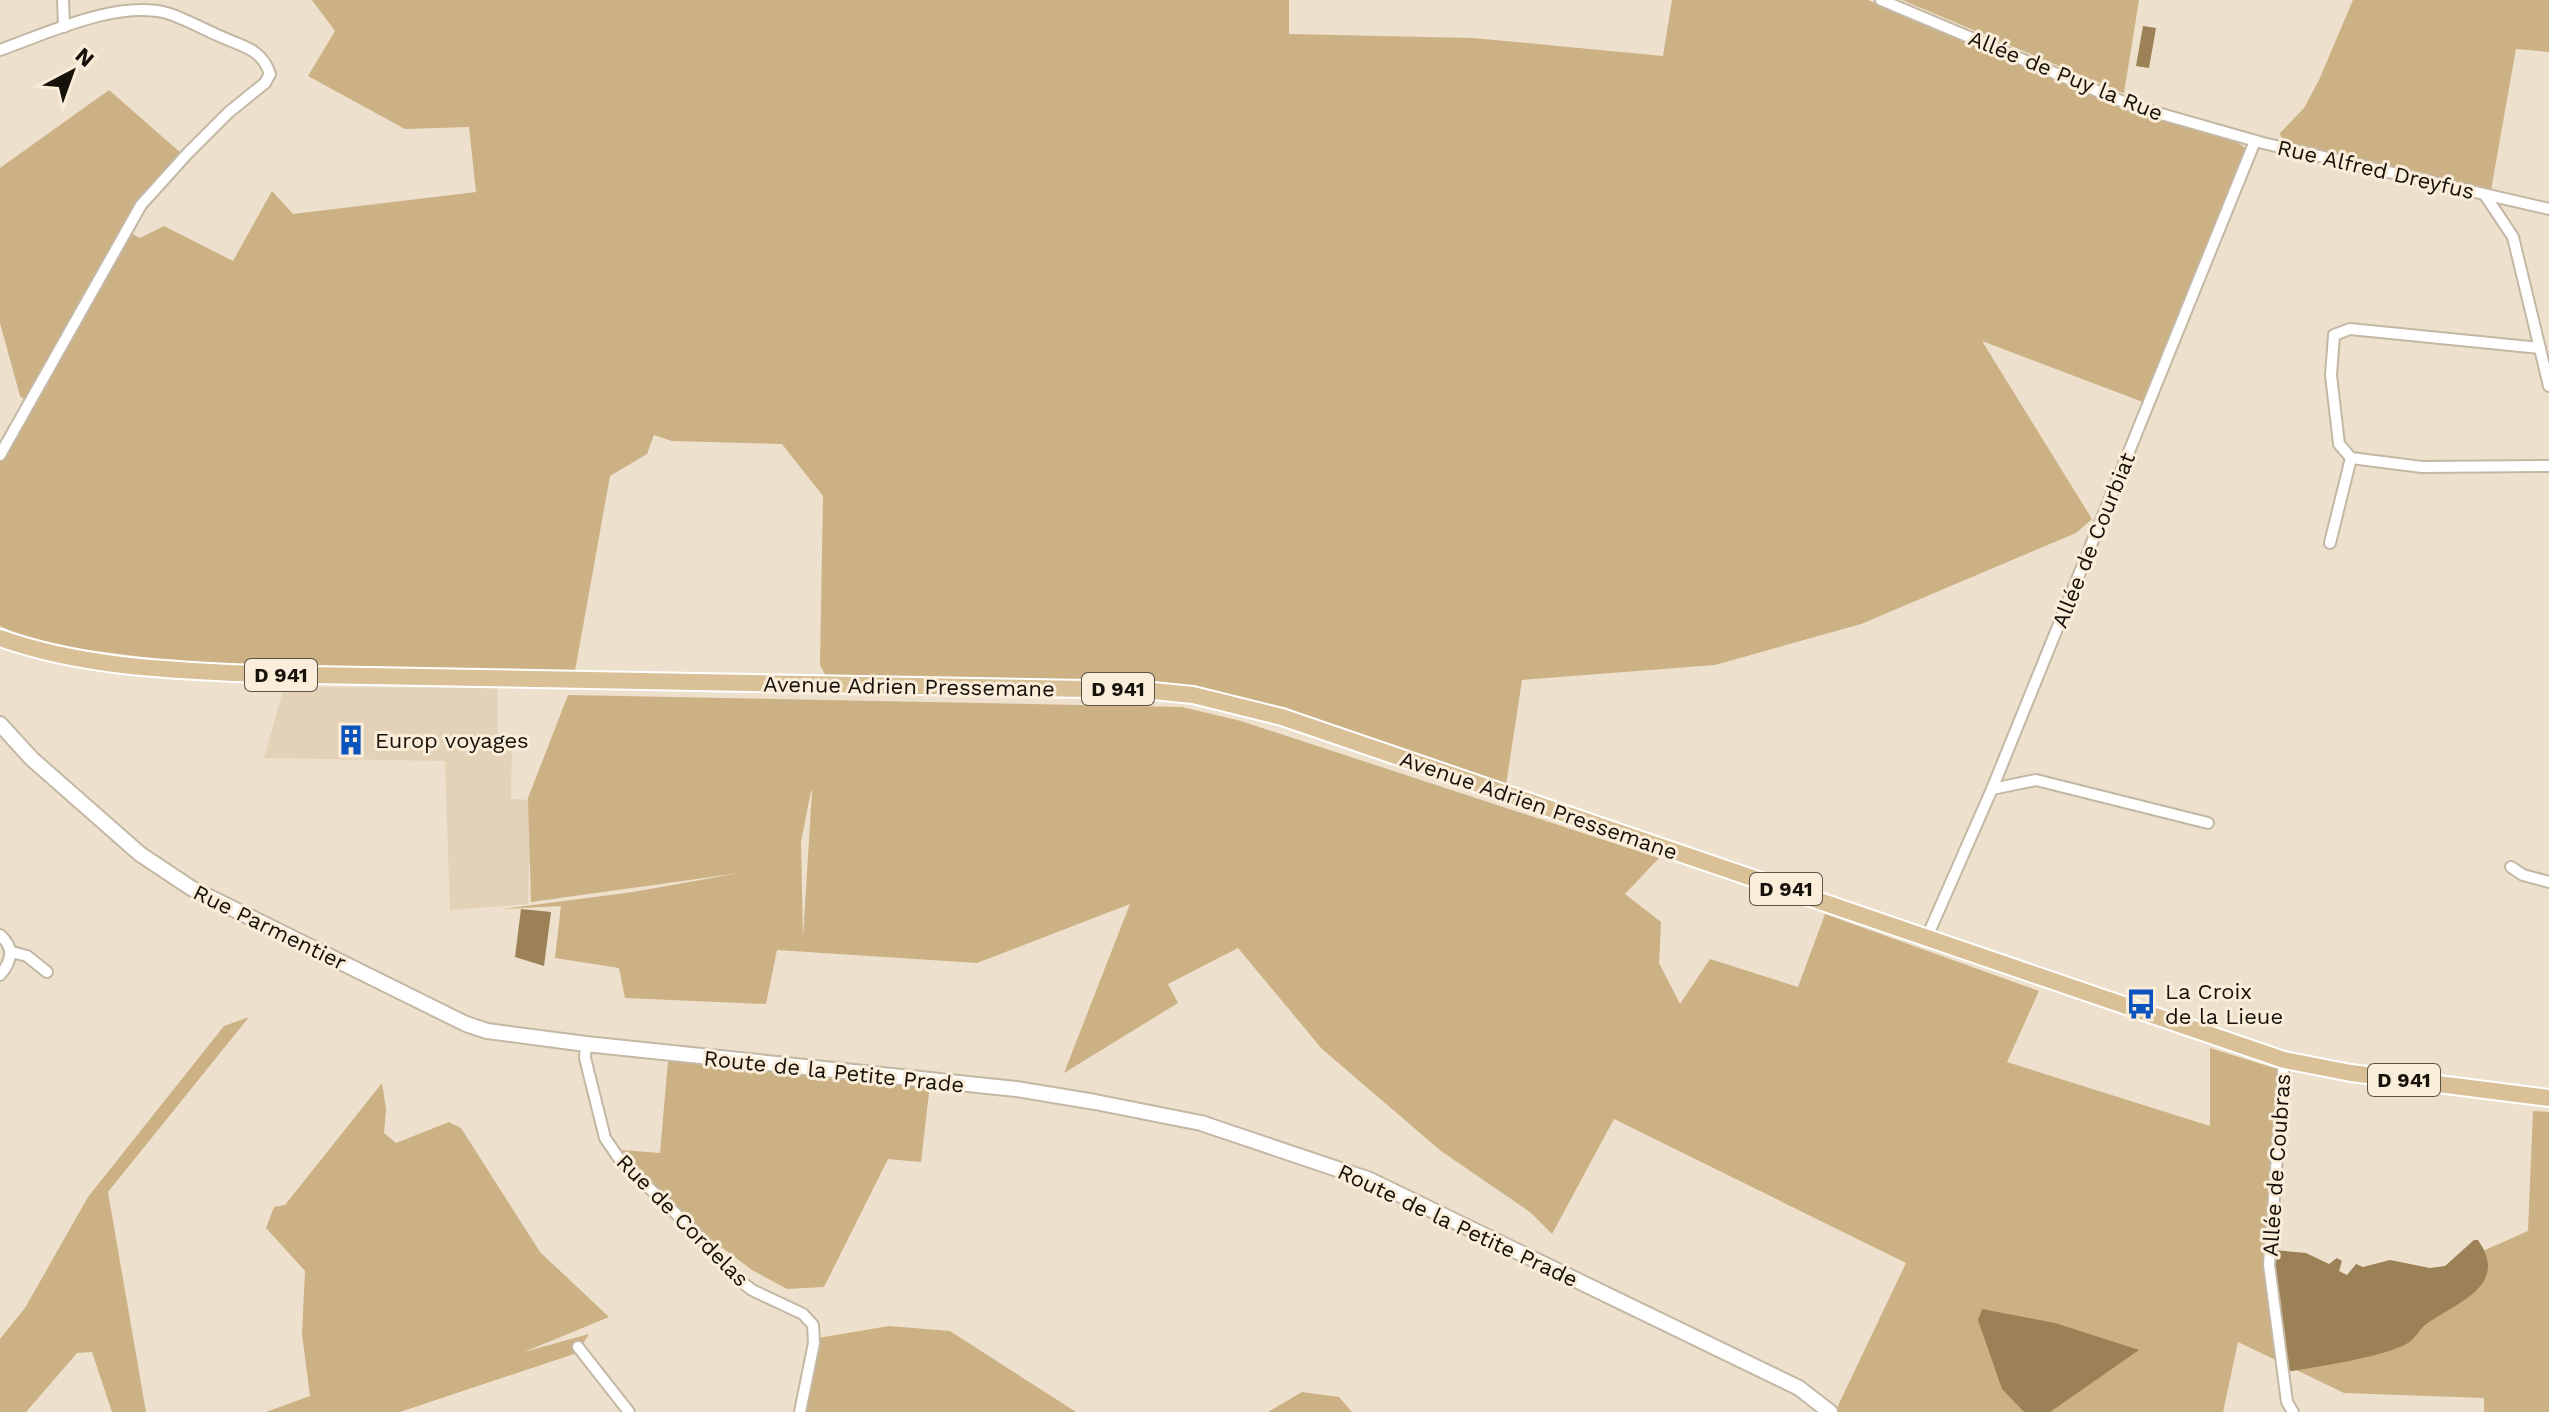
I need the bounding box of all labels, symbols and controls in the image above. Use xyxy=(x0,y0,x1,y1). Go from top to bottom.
street label: Allée de Puy la Rue xyxy=(1965,25,2166,126)
north arrow xyxy=(32,32,112,112)
text: N xyxy=(70,42,99,72)
street label: Rue Alfred Dreyfus xyxy=(2275,135,2477,204)
street label: Allée de Courbiat xyxy=(2047,449,2140,631)
road number: D 941 xyxy=(245,659,317,691)
street label: Avenue Adrien Pressemane xyxy=(763,671,1055,702)
road number: D 941 xyxy=(1082,673,1154,705)
building icon: Europ voyages xyxy=(334,723,368,757)
place label: Europ voyages xyxy=(375,728,529,753)
street label: Avenue Adrien Pressemane xyxy=(1397,746,1681,865)
road number: D 941 xyxy=(1750,873,1822,905)
street label: Rue Parmentier xyxy=(189,880,350,975)
place label: La Croix de la Lieue xyxy=(2165,979,2283,1029)
bus stop icon: La Croix de la Lieue xyxy=(2124,987,2158,1021)
street label: Route de la Petite Prade xyxy=(702,1045,965,1098)
road number: D 941 xyxy=(2368,1064,2440,1096)
street label: Allée de Coubras xyxy=(2258,1073,2295,1257)
street label: Rue de Cordelas xyxy=(611,1149,754,1292)
street label: Route de la Petite Prade xyxy=(1334,1159,1582,1292)

